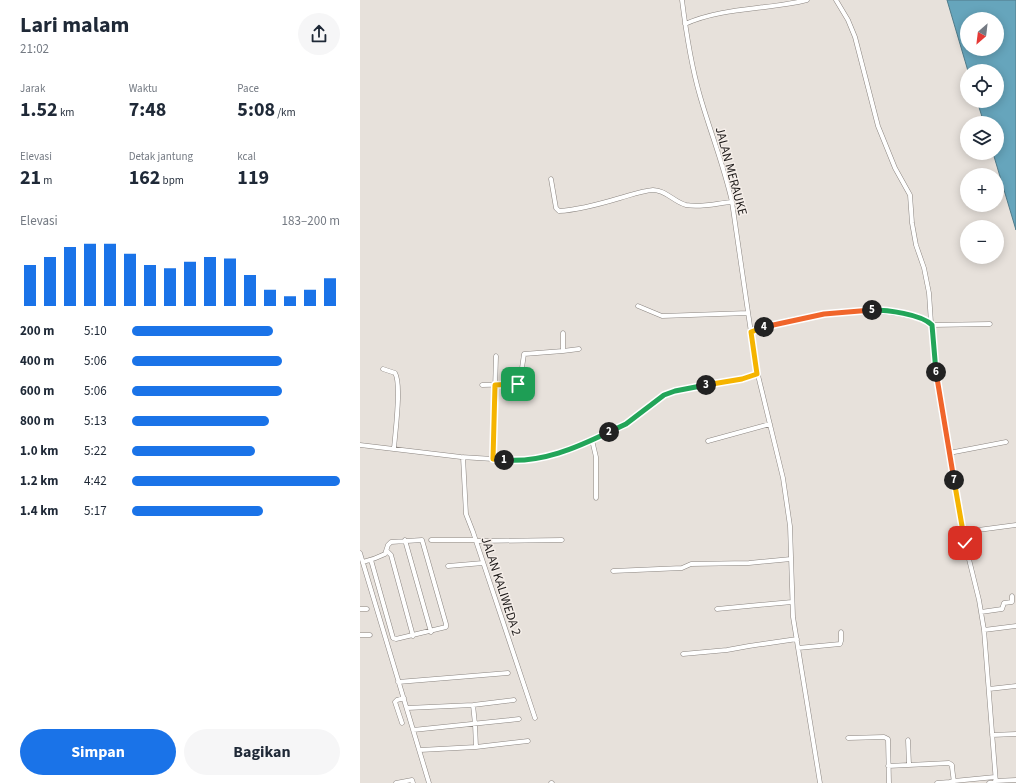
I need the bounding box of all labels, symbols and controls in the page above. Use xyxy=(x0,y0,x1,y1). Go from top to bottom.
text: Lari malam xyxy=(20,9,129,41)
north arrow xyxy=(960,12,1004,56)
map controls xyxy=(960,12,1004,264)
button: share xyxy=(298,13,340,55)
text: 21:02 xyxy=(20,40,49,58)
button: locate xyxy=(960,64,1004,108)
text: Jarak xyxy=(20,81,45,96)
text: Waktu xyxy=(129,81,158,96)
text: Pace xyxy=(237,81,259,96)
text: 1.52 xyxy=(20,96,58,124)
text: 7:48 xyxy=(129,96,166,124)
text: 5:08 xyxy=(237,96,275,124)
text: km xyxy=(58,105,74,120)
text: /km xyxy=(275,105,296,120)
button: layers xyxy=(960,116,1004,160)
street label: JALAN MERAUKE xyxy=(711,125,752,218)
text: Elevasi xyxy=(20,149,52,164)
text: Detak jantung xyxy=(129,149,193,164)
text: kcal xyxy=(237,149,256,164)
text: 21 xyxy=(20,164,41,192)
text: 162 xyxy=(129,164,160,192)
text: 119 xyxy=(237,164,269,192)
button: + xyxy=(960,168,1004,212)
text: m xyxy=(41,173,52,188)
text: bpm xyxy=(160,173,184,188)
text: Elevasi xyxy=(20,212,58,230)
text: 183–200 m xyxy=(282,212,340,230)
button: − xyxy=(960,220,1004,264)
pin: 5 xyxy=(862,300,882,320)
text: 5 xyxy=(869,302,875,317)
pin: 4 xyxy=(754,317,774,337)
text: 4 xyxy=(761,319,767,334)
text: 200 m xyxy=(20,322,54,340)
text: 5:10 xyxy=(84,322,107,340)
text: 400 m xyxy=(20,352,54,370)
text: 5:06 xyxy=(84,352,107,370)
pin: 6 xyxy=(926,362,946,382)
text: 6 xyxy=(933,364,939,379)
pin xyxy=(501,367,535,401)
icon: arrive xyxy=(507,373,529,395)
pin: 3 xyxy=(696,375,716,395)
text: 3 xyxy=(703,377,709,392)
text: 600 m xyxy=(20,382,54,400)
text: 5:06 xyxy=(84,382,107,400)
text: 800 m xyxy=(20,412,54,430)
text: 5:13 xyxy=(84,412,107,430)
pin: 2 xyxy=(599,422,619,442)
text: 2 xyxy=(606,424,612,439)
text: 1.0 km xyxy=(20,442,59,460)
text: 5:22 xyxy=(84,442,107,460)
pin: 1 xyxy=(494,450,514,470)
text: 1 xyxy=(501,452,507,467)
pin: 7 xyxy=(944,470,964,490)
text: 1.2 km xyxy=(20,472,59,490)
text: 4:42 xyxy=(84,472,107,490)
text: 7 xyxy=(951,472,957,487)
text: 1.4 km xyxy=(20,502,59,520)
text: 5:17 xyxy=(84,502,107,520)
pin xyxy=(948,526,982,560)
icon: check xyxy=(954,532,976,554)
street label: JALAN KALIWEDA 2 xyxy=(477,535,526,638)
button: Simpan xyxy=(20,729,176,775)
button: Bagikan xyxy=(184,729,340,775)

